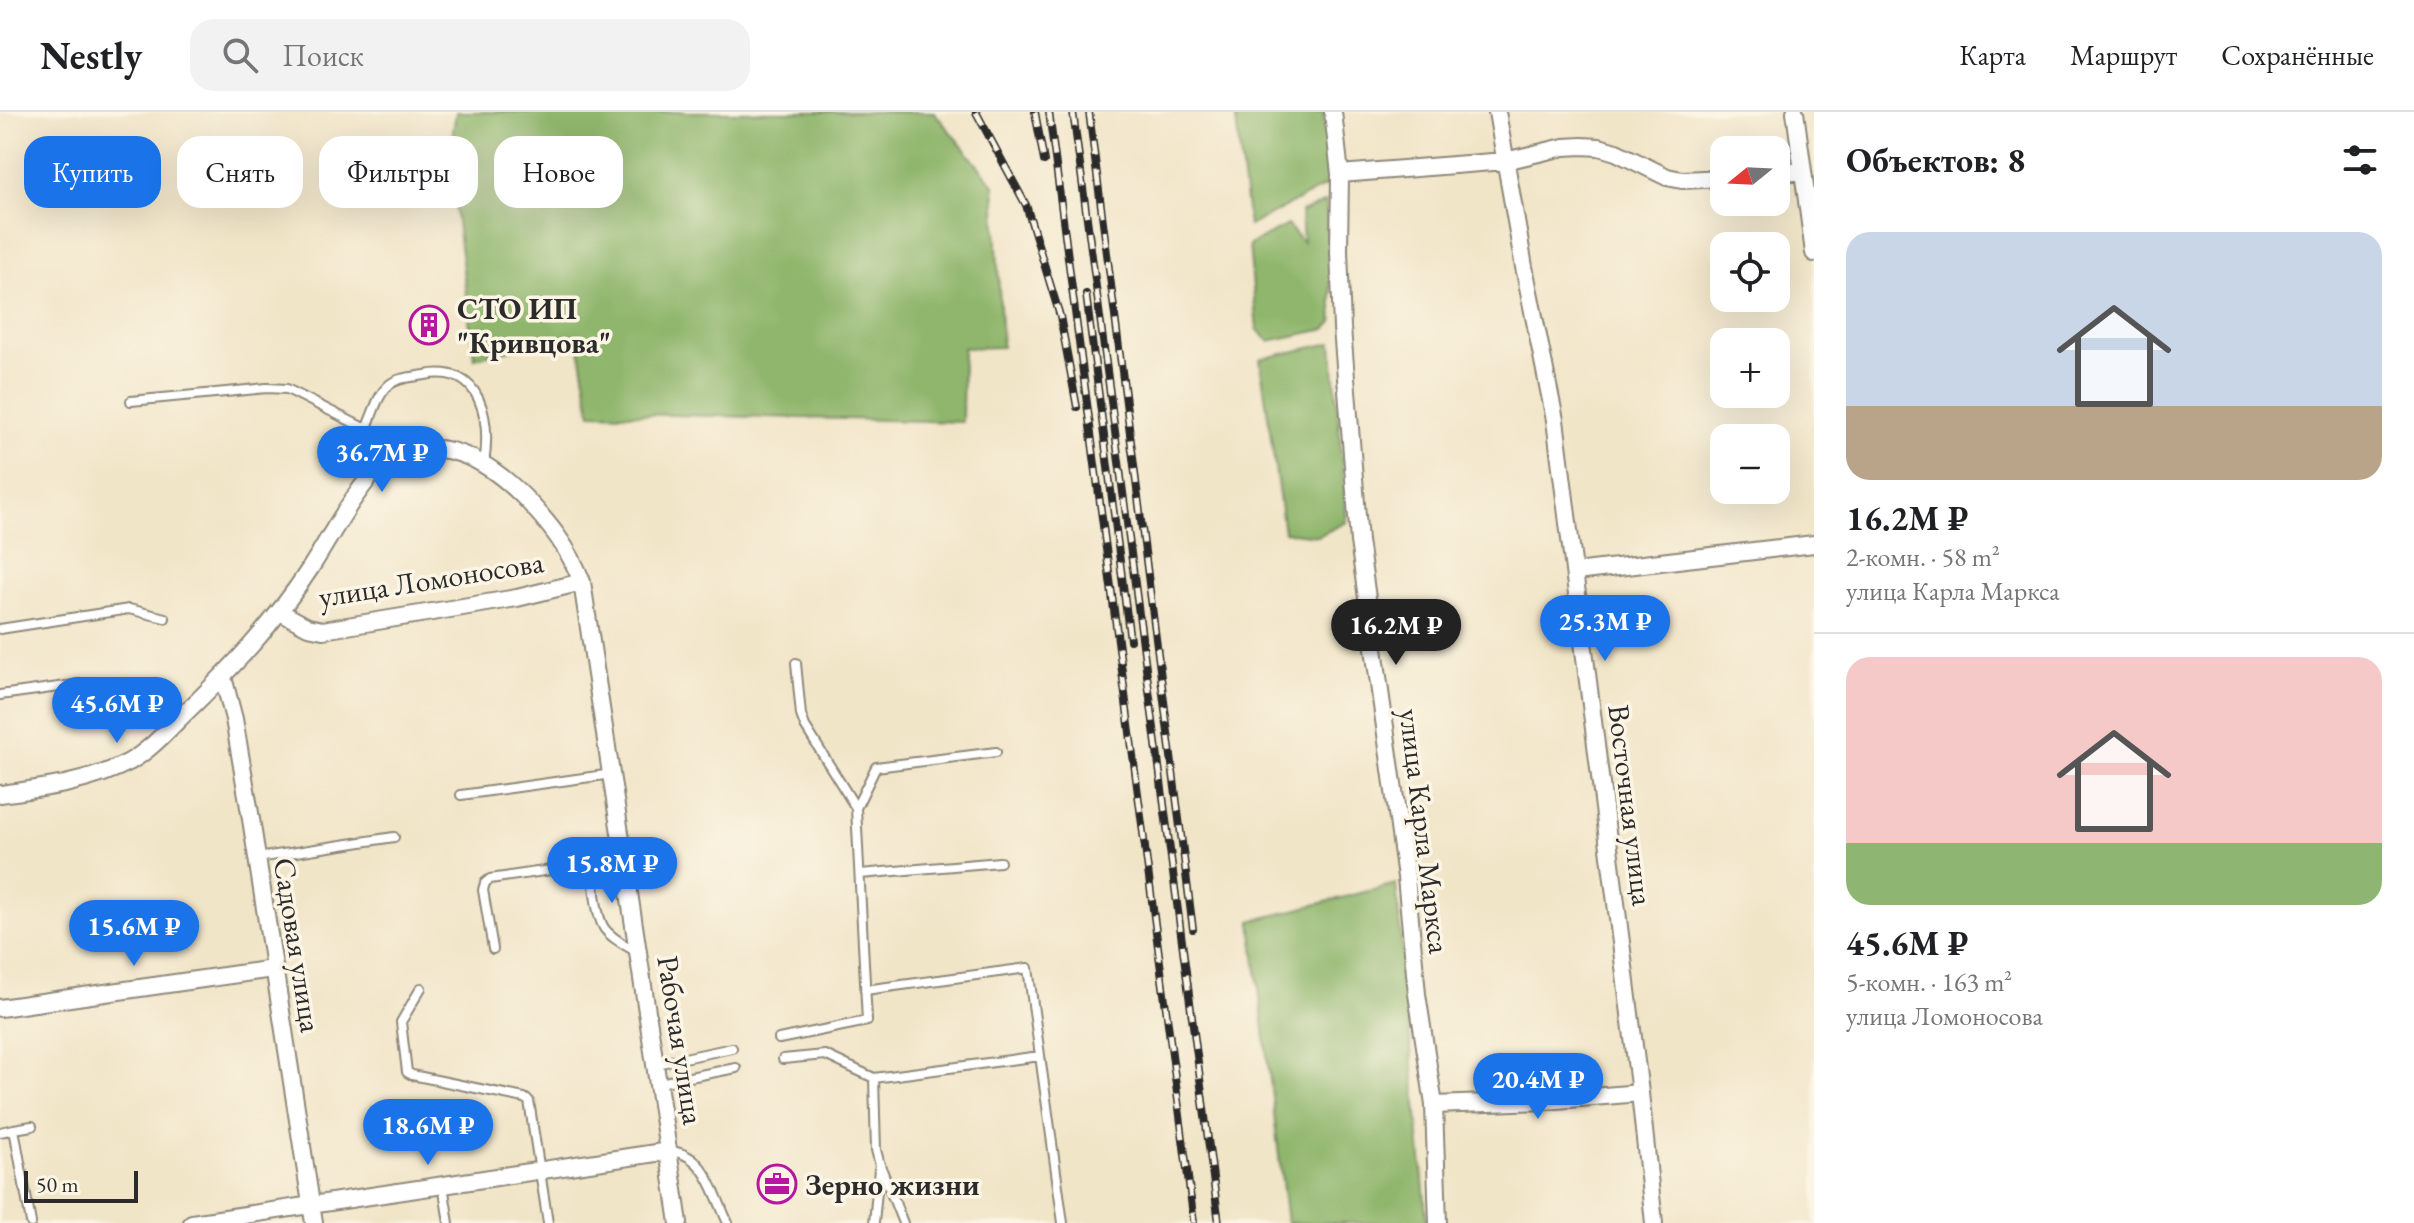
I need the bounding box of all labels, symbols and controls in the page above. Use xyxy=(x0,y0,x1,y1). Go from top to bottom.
search box xyxy=(190,19,750,91)
text: Nestly xyxy=(40,31,142,80)
icon: search xyxy=(218,33,262,77)
text: Поиск xyxy=(282,36,364,75)
text: Карта xyxy=(1959,37,2026,73)
text: Маршрут xyxy=(2070,37,2177,73)
text: Сохранённые xyxy=(2221,37,2374,73)
chip: Купить xyxy=(24,136,161,208)
chip: Снять xyxy=(177,136,303,208)
chip: Фильтры xyxy=(319,136,478,208)
chip: Новое xyxy=(494,136,623,208)
north arrow xyxy=(1710,136,1790,216)
map controls xyxy=(1710,136,1790,504)
text: Объектов: 8 xyxy=(1846,138,2025,182)
icon: filters xyxy=(2338,138,2382,182)
button: locate xyxy=(1710,232,1790,312)
icon: home xyxy=(2042,284,2186,428)
place label: СТО ИП "Кривцова" xyxy=(457,289,611,362)
building icon: СТО ИП "Кривцова" xyxy=(408,304,450,346)
button: + xyxy=(1710,328,1790,408)
button: − xyxy=(1710,424,1790,504)
pin: 36.7M ₽ xyxy=(308,426,456,494)
text: 36.7M ₽ xyxy=(335,435,429,469)
text: 16.2M ₽ xyxy=(1846,496,1969,540)
text: 2-комн. · 58 m² xyxy=(1846,540,2000,574)
street label: улица Ломоносова xyxy=(316,542,546,616)
text: улица Карла Маркса xyxy=(1846,574,2060,608)
pin: 25.3M ₽ xyxy=(1531,595,1679,663)
pin: 16.2M ₽ xyxy=(1322,599,1470,667)
text: 25.3M ₽ xyxy=(1558,604,1652,638)
text: 16.2M ₽ xyxy=(1349,608,1443,642)
pin: 45.6M ₽ xyxy=(43,677,191,745)
text: 45.6M ₽ xyxy=(70,686,164,720)
street label: Восточная улица xyxy=(1599,702,1663,908)
street label: улица Карла Маркса xyxy=(1391,706,1459,956)
icon: home xyxy=(2042,709,2186,853)
pin: 15.8M ₽ xyxy=(538,837,686,905)
text: 15.8M ₽ xyxy=(565,846,659,880)
street label: Садовая улица xyxy=(265,855,331,1035)
pin: 15.6M ₽ xyxy=(60,900,208,968)
text: 15.6M ₽ xyxy=(87,909,181,943)
text: 45.6M ₽ xyxy=(1846,921,1969,965)
street label: Рабочая улица xyxy=(648,953,714,1127)
text: 5-комн. · 163 m² xyxy=(1846,965,2012,999)
text: улица Ломоносова xyxy=(1846,999,2043,1033)
pin: 20.4M ₽ xyxy=(1464,1053,1612,1121)
text: 20.4M ₽ xyxy=(1491,1062,1585,1096)
pin: 18.6M ₽ xyxy=(354,1099,502,1167)
text: 18.6M ₽ xyxy=(381,1108,475,1142)
office icon: Зерно жизни xyxy=(756,1163,798,1205)
place label: Зерно жизни xyxy=(805,1165,980,1204)
scale bar xyxy=(24,1167,138,1203)
text: 50 m xyxy=(36,1170,79,1199)

